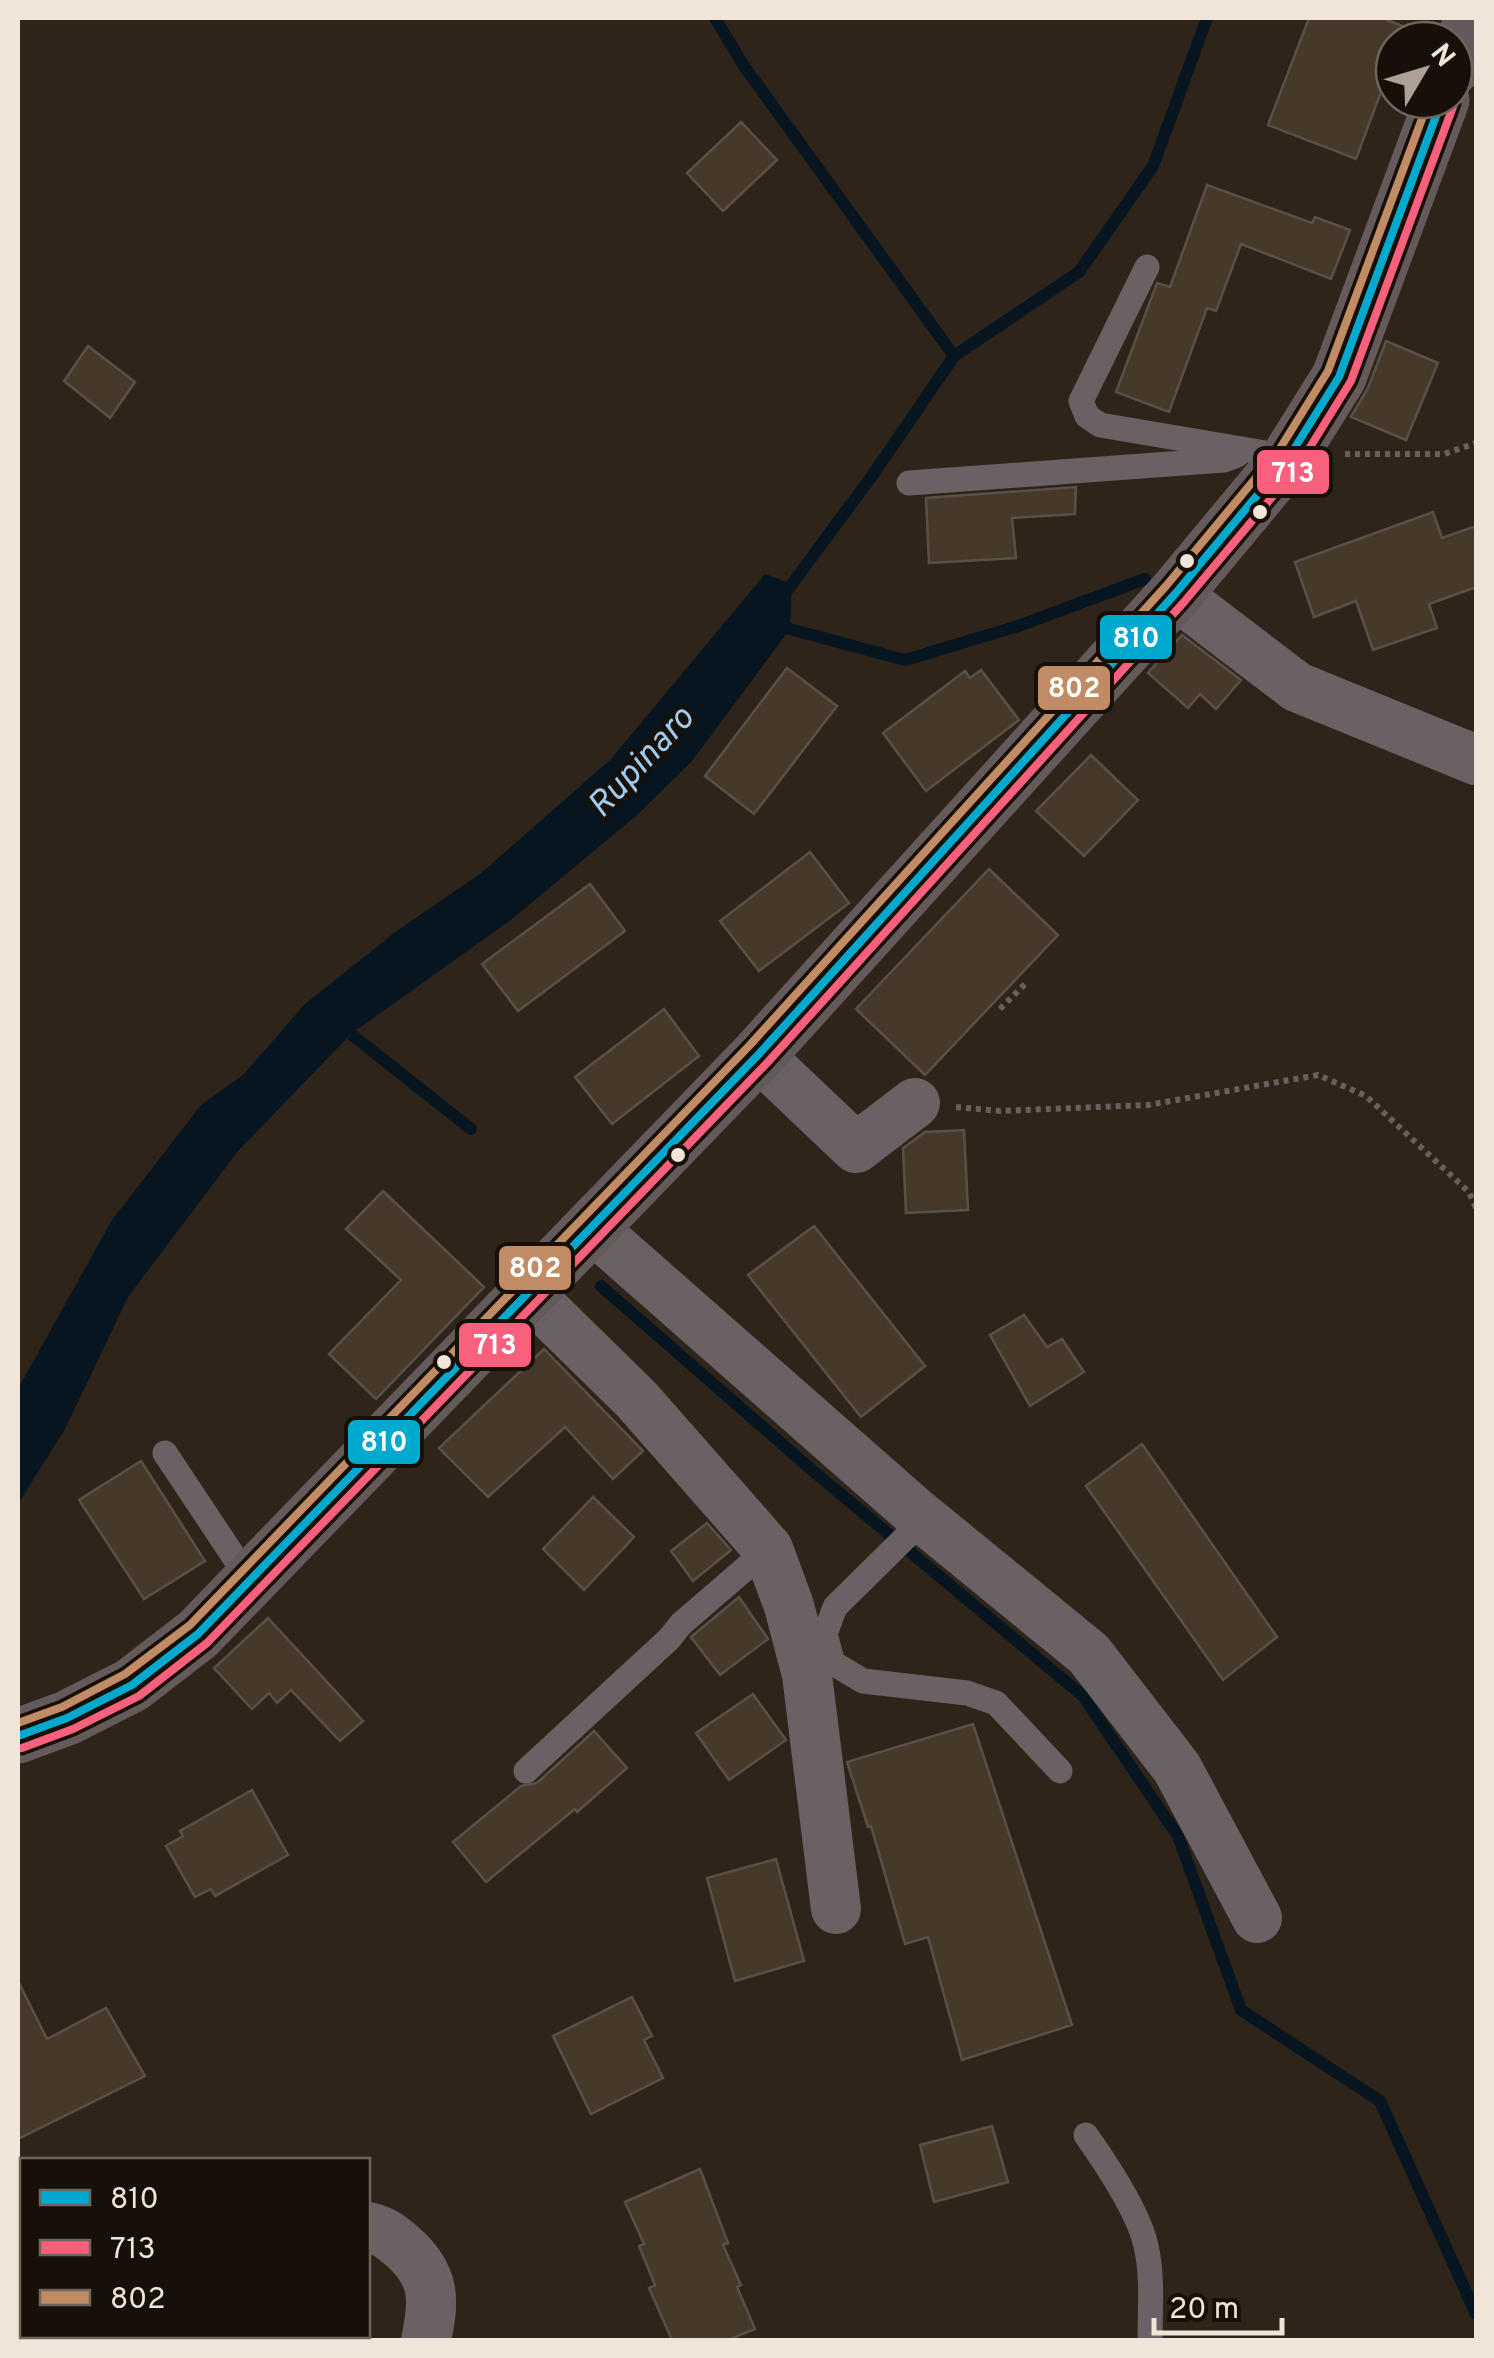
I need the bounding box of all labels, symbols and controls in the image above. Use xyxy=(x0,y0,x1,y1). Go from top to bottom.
north arrow xyxy=(1374,20,1474,120)
text: N xyxy=(1421,37,1462,75)
line badge: 713 xyxy=(1255,448,1331,496)
text: 713 xyxy=(1271,457,1315,493)
unlabelled marker xyxy=(1250,502,1270,522)
unlabelled marker xyxy=(1177,551,1197,571)
line badge: 810 xyxy=(1098,613,1174,661)
text: 810 xyxy=(1112,622,1160,658)
line badge: 802 xyxy=(1036,664,1112,712)
text: 802 xyxy=(1048,672,1100,708)
water label: Rupinaro xyxy=(579,698,705,828)
unlabelled marker xyxy=(668,1145,688,1165)
line badge: 802 xyxy=(497,1244,573,1292)
text: 802 xyxy=(509,1252,561,1288)
line badge: 713 xyxy=(457,1321,533,1369)
text: 713 xyxy=(473,1329,517,1365)
unlabelled marker xyxy=(434,1352,454,1372)
line badge: 810 xyxy=(346,1418,422,1466)
text: 810 xyxy=(360,1426,408,1462)
legend xyxy=(20,2158,370,2338)
text: 810 xyxy=(110,2182,159,2219)
text: 713 xyxy=(110,2232,155,2269)
scale bar xyxy=(1154,2273,1282,2335)
text: 802 xyxy=(110,2282,166,2319)
text: 20 m xyxy=(1169,2292,1239,2329)

